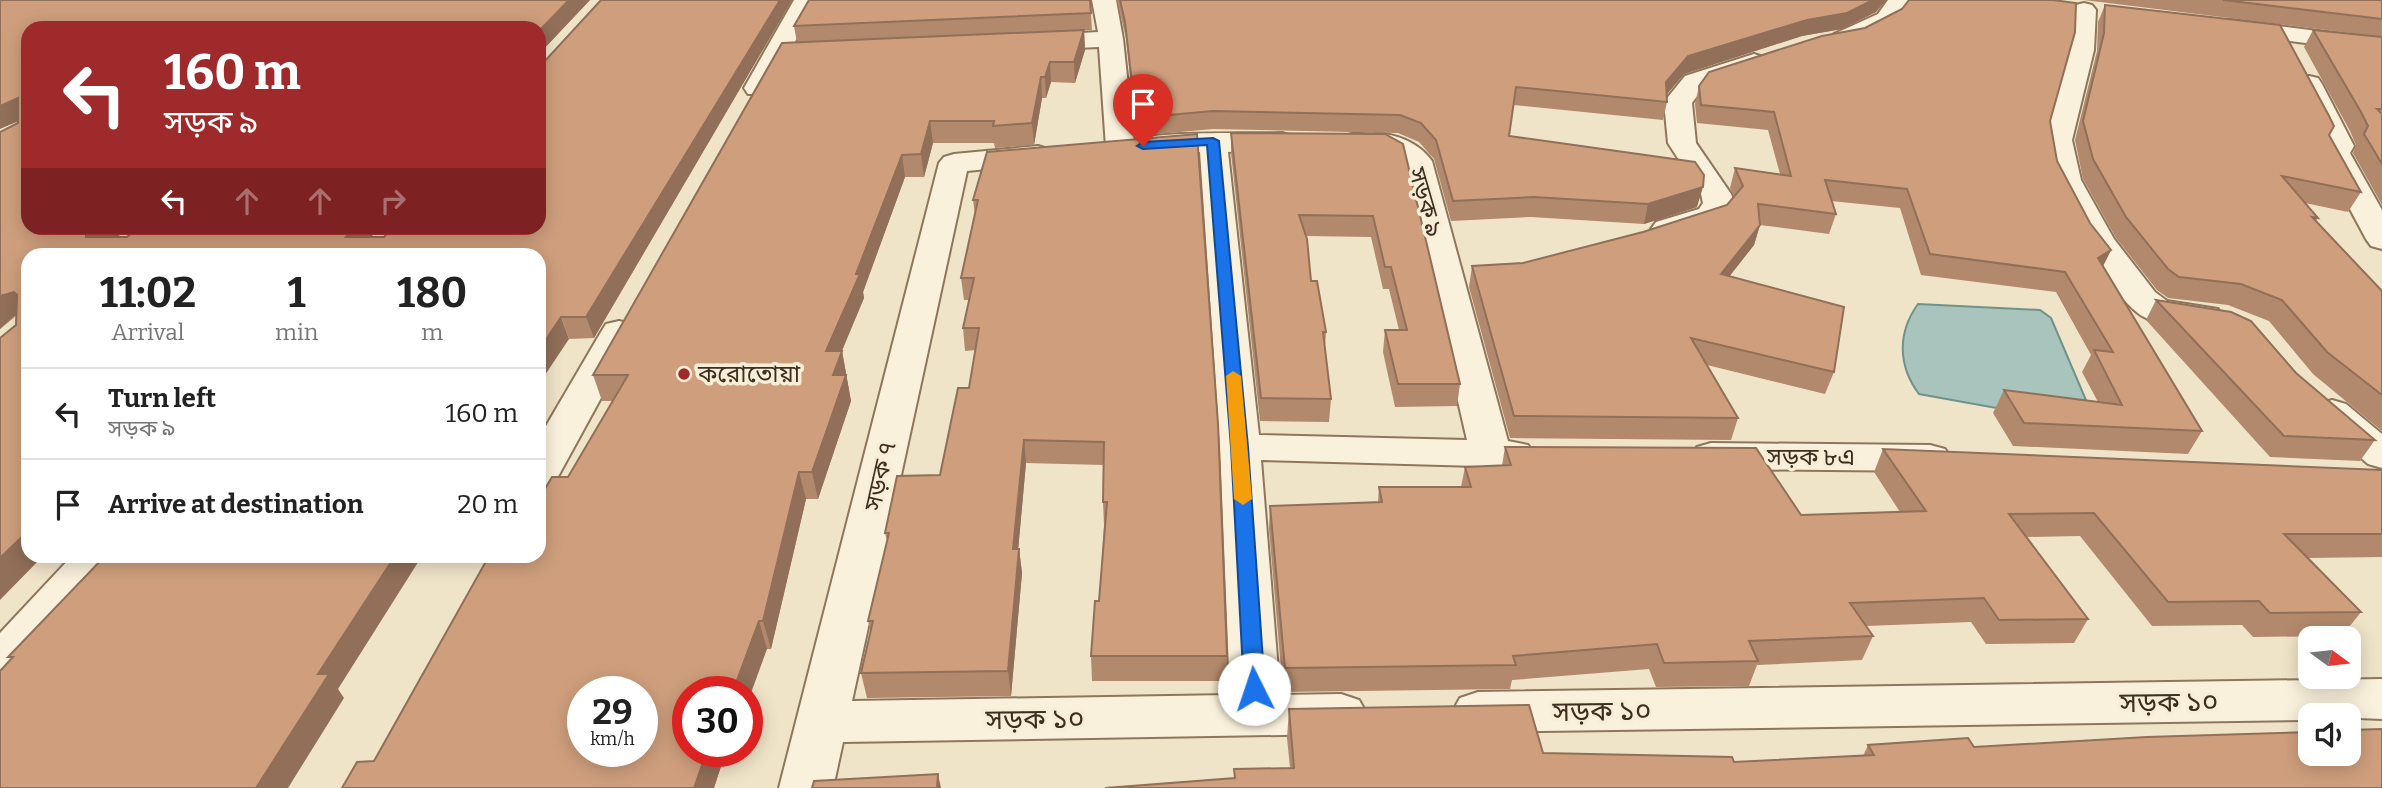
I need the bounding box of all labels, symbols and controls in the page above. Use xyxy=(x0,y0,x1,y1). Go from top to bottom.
text: 160 m xyxy=(164,43,301,102)
icon: left xyxy=(49,49,140,140)
pin xyxy=(1113,74,1173,146)
icon: arrive xyxy=(1124,85,1162,123)
text: সড়ক ৯ xyxy=(164,103,258,141)
street label: সড়ক ৯ xyxy=(1403,163,1449,240)
icon: left xyxy=(155,182,193,220)
icon: ahead xyxy=(228,182,266,220)
icon: ahead xyxy=(301,182,339,220)
icon: right xyxy=(374,182,412,220)
text: 11:02 xyxy=(100,268,196,318)
text: 1 xyxy=(288,268,306,318)
text: 180 xyxy=(397,268,467,318)
text: Arrival xyxy=(112,318,184,346)
text: min xyxy=(275,318,318,346)
text: m xyxy=(421,318,443,346)
place label: করোতোয়া xyxy=(697,360,801,388)
marker: করোতোয়া xyxy=(676,366,692,382)
text: Turn left xyxy=(108,383,216,414)
icon: left xyxy=(49,395,87,433)
text: 160 m xyxy=(446,398,518,429)
text: সড়ক ৯ xyxy=(108,414,175,442)
street label: সড়ক ৭ xyxy=(858,439,902,514)
street label: সড়ক ৮এ xyxy=(1766,443,1855,471)
icon: arrive xyxy=(49,486,87,524)
text: Arrive at destination xyxy=(108,489,363,520)
text: 20 m xyxy=(457,489,518,520)
north arrow xyxy=(2298,626,2361,690)
map controls xyxy=(2298,626,2361,766)
position arrow xyxy=(1217,652,1291,726)
speed limit sign: 30 xyxy=(672,676,763,767)
street label: সড়ক ১০ xyxy=(2118,685,2219,719)
text: 29 xyxy=(592,691,633,733)
street label: সড়ক ১০ xyxy=(1551,694,1652,728)
street label: সড়ক ১০ xyxy=(984,702,1085,736)
button: sound xyxy=(2298,703,2361,766)
text: km/h xyxy=(590,728,635,750)

